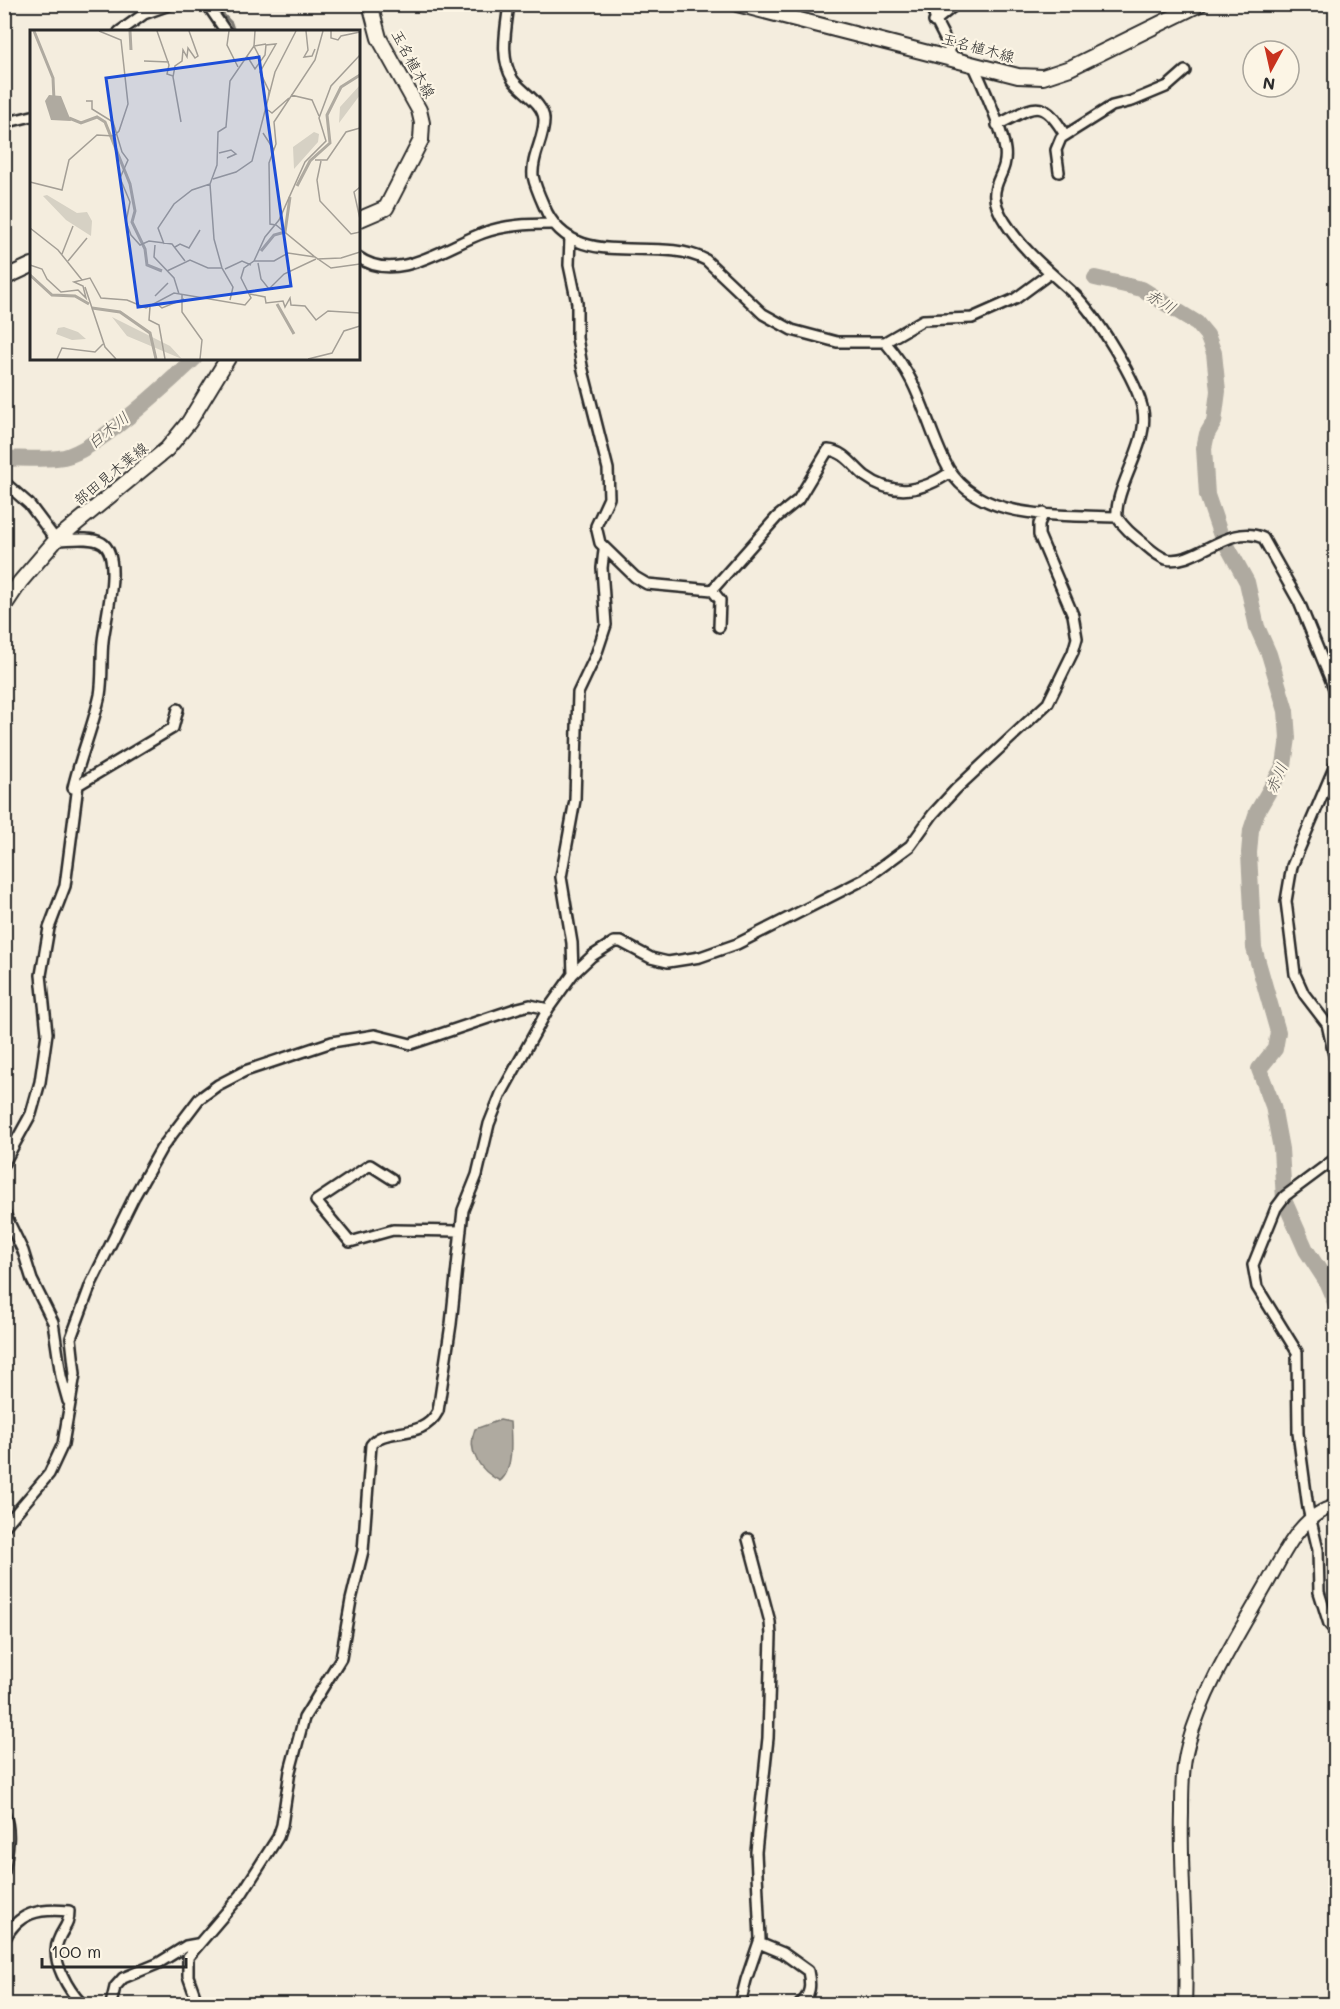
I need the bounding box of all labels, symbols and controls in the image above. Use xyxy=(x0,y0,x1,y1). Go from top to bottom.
street label: 玉名植木線 xyxy=(387,26,440,101)
street label: 玉名植木線 xyxy=(939,28,1017,66)
inset map xyxy=(30,30,360,360)
north arrow xyxy=(1241,39,1301,99)
text: N xyxy=(1261,73,1276,96)
water label: 赤川 xyxy=(1142,283,1180,318)
water label: 白木川 xyxy=(82,406,133,453)
street label: 部田見木葉線 xyxy=(69,437,152,509)
water label: 赤川 xyxy=(1259,759,1292,797)
scale bar xyxy=(42,1931,186,1969)
text: 100 m xyxy=(51,1939,101,1963)

